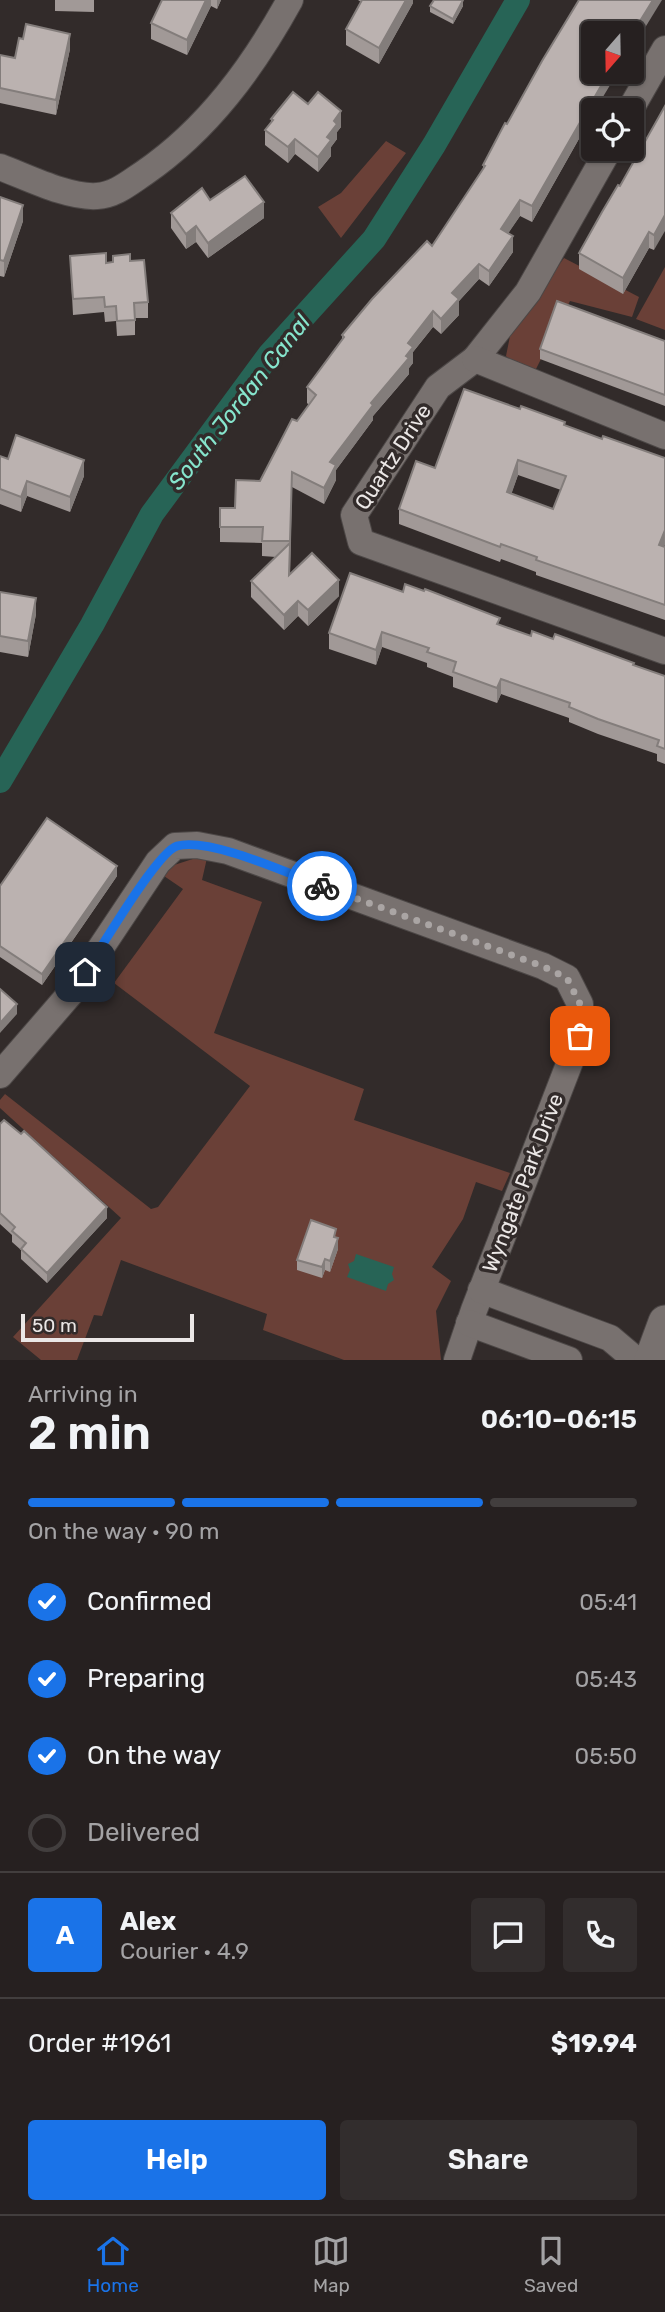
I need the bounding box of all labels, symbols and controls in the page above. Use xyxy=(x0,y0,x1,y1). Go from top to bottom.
north arrow xyxy=(581,21,644,84)
map controls xyxy=(581,21,644,161)
button: locate xyxy=(581,98,644,161)
water label: South Jordan Canal xyxy=(162,308,316,495)
street label: Quartz Drive xyxy=(349,399,436,514)
courier xyxy=(287,851,357,921)
icon: bike xyxy=(303,867,341,905)
pin xyxy=(55,942,115,1002)
icon: home xyxy=(66,953,104,991)
pin xyxy=(550,1006,610,1066)
icon: bag xyxy=(561,1017,599,1055)
street label: Wyngate Park Drive xyxy=(477,1090,568,1276)
scale bar xyxy=(21,1311,194,1343)
text: 50 m xyxy=(32,1314,77,1337)
text: Arriving in xyxy=(28,1380,138,1408)
text: 06:10–06:15 xyxy=(481,1404,637,1435)
text: 2 min xyxy=(28,1406,151,1461)
text: On the way · 90 m xyxy=(28,1517,219,1545)
icon: check xyxy=(28,1583,66,1621)
text: Confirmed xyxy=(87,1586,212,1617)
text: 05:41 xyxy=(579,1588,637,1616)
icon: check xyxy=(28,1660,66,1698)
text: Preparing xyxy=(87,1663,205,1694)
text: 05:43 xyxy=(575,1665,637,1693)
icon: check xyxy=(28,1737,66,1775)
text: On the way xyxy=(87,1740,221,1771)
text: 05:50 xyxy=(575,1742,637,1770)
text: Delivered xyxy=(87,1817,200,1848)
button: chat xyxy=(471,1898,545,1972)
button: phone xyxy=(563,1898,637,1972)
text: Alex xyxy=(120,1906,176,1937)
text: A xyxy=(56,1920,74,1951)
text: Courier · 4.9 xyxy=(120,1937,249,1965)
text: Order #1961 xyxy=(28,2028,172,2059)
text: $19.94 xyxy=(551,2028,637,2059)
button: Help xyxy=(28,2120,326,2200)
button: Share xyxy=(340,2120,637,2200)
tab: Home xyxy=(87,2232,139,2297)
tab: Map xyxy=(312,2232,350,2297)
tab: Saved xyxy=(524,2232,578,2297)

